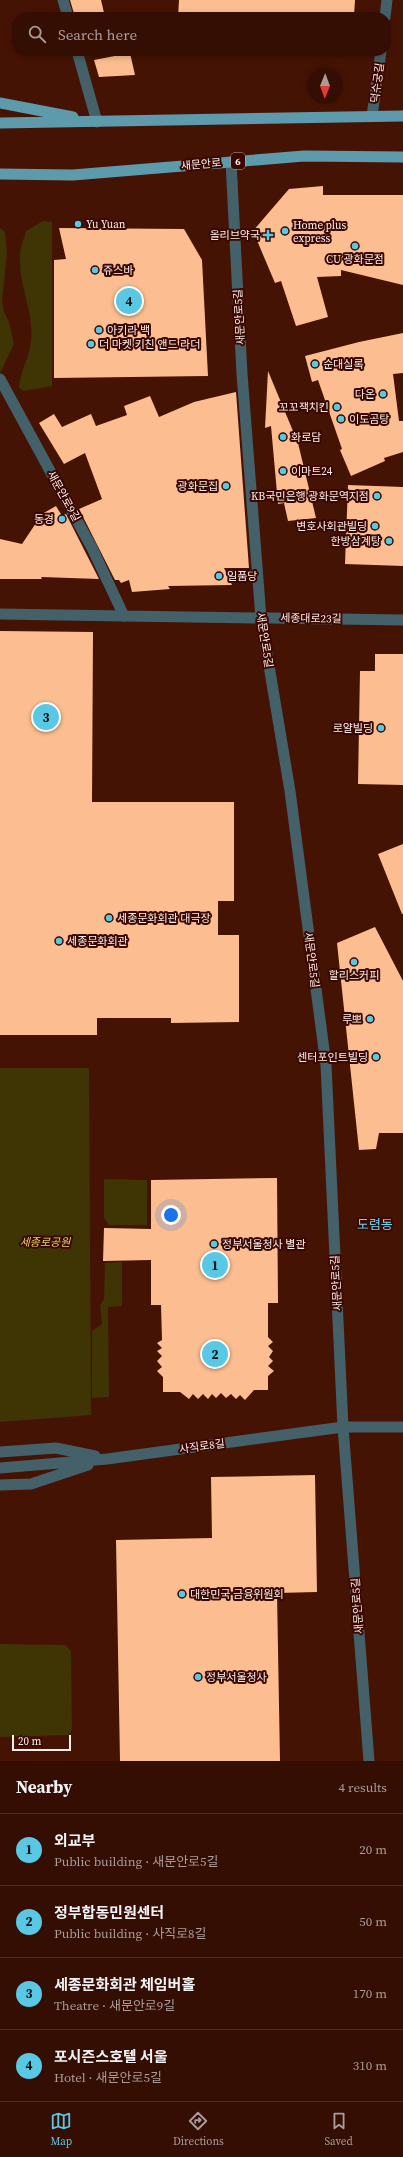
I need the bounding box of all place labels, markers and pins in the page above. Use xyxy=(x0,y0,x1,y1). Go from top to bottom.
place label: Yu Yuan xyxy=(86,217,126,232)
place label: Home plus express xyxy=(293,218,346,246)
marker: Yu Yuan xyxy=(73,219,83,229)
marker: Home plus express xyxy=(280,226,290,236)
place label: 올리브약국 xyxy=(209,228,260,243)
marker: 올리브약국 xyxy=(263,230,273,240)
marker: CU 광화문점 xyxy=(350,241,360,251)
place label: CU 광화문점 xyxy=(326,252,384,267)
place label: 쥬스바 xyxy=(103,263,133,278)
marker: 쥬스바 xyxy=(90,265,100,275)
pin: 4 xyxy=(116,286,142,316)
place label: 아키라 백 xyxy=(107,323,150,338)
marker: 아키라 백 xyxy=(94,325,104,335)
place label: 더 마켓 키친 앤드 라더 xyxy=(99,337,200,352)
marker: 더 마켓 키친 앤드 라더 xyxy=(86,339,96,349)
place label: 순대실록 xyxy=(323,357,363,372)
marker: 순대실록 xyxy=(310,359,320,369)
place label: 다온 xyxy=(355,387,375,402)
marker: 다온 xyxy=(378,389,388,399)
place label: 꼬꼬잭치킨 xyxy=(278,400,329,415)
marker: 꼬꼬잭치킨 xyxy=(332,402,342,412)
place label: 이도곰탕 xyxy=(349,412,389,427)
marker: 이도곰탕 xyxy=(336,414,346,424)
place label: 화로담 xyxy=(291,430,321,445)
marker: 화로담 xyxy=(278,432,288,442)
place label: 이마트24 xyxy=(291,464,333,479)
marker: 이마트24 xyxy=(278,466,288,476)
place label: 광화문집 xyxy=(178,479,218,494)
marker: 광화문집 xyxy=(221,481,231,491)
place label: KB국민은행 광화문역지점 xyxy=(251,489,369,504)
marker: KB국민은행 광화문역지점 xyxy=(372,491,382,501)
place label: 동경 xyxy=(34,512,54,527)
marker: 동경 xyxy=(57,514,67,524)
place label: 변호사회관빌딩 xyxy=(296,519,367,534)
marker: 변호사회관빌딩 xyxy=(370,521,380,531)
place label: 한방삼계탕 xyxy=(330,534,381,549)
marker: 한방삼계탕 xyxy=(384,536,394,546)
place label: 일품당 xyxy=(227,569,257,584)
marker: 일품당 xyxy=(214,571,224,581)
pin: 3 xyxy=(33,702,59,732)
place label: 로얄빌딩 xyxy=(333,721,373,736)
marker: 로얄빌딩 xyxy=(376,723,386,733)
place label: 세종문화회관 대극장 xyxy=(117,911,211,926)
marker: 세종문화회관 대극장 xyxy=(104,913,114,923)
place label: 세종문화회관 xyxy=(67,934,128,949)
marker: 세종문화회관 xyxy=(54,936,64,946)
marker: 할리스커피 xyxy=(349,957,359,967)
place label: 할리스커피 xyxy=(329,968,379,983)
place label: 루뽀 xyxy=(342,1012,362,1027)
marker: 루뽀 xyxy=(365,1014,375,1024)
place label: 센터포인트빌딩 xyxy=(297,1050,368,1065)
marker: 센터포인트빌딩 xyxy=(371,1052,381,1062)
place label: 정부서울청사 별관 xyxy=(222,1237,306,1252)
marker: 정부서울청사 별관 xyxy=(209,1239,219,1249)
pin: 1 xyxy=(202,1250,228,1280)
pin: 2 xyxy=(202,1339,228,1369)
place label: 대한민국 금융위원회 xyxy=(190,1587,284,1602)
marker: 대한민국 금융위원회 xyxy=(177,1589,187,1599)
place label: 정부서울청사 xyxy=(206,1670,267,1685)
marker: 정부서울청사 xyxy=(193,1672,203,1682)

